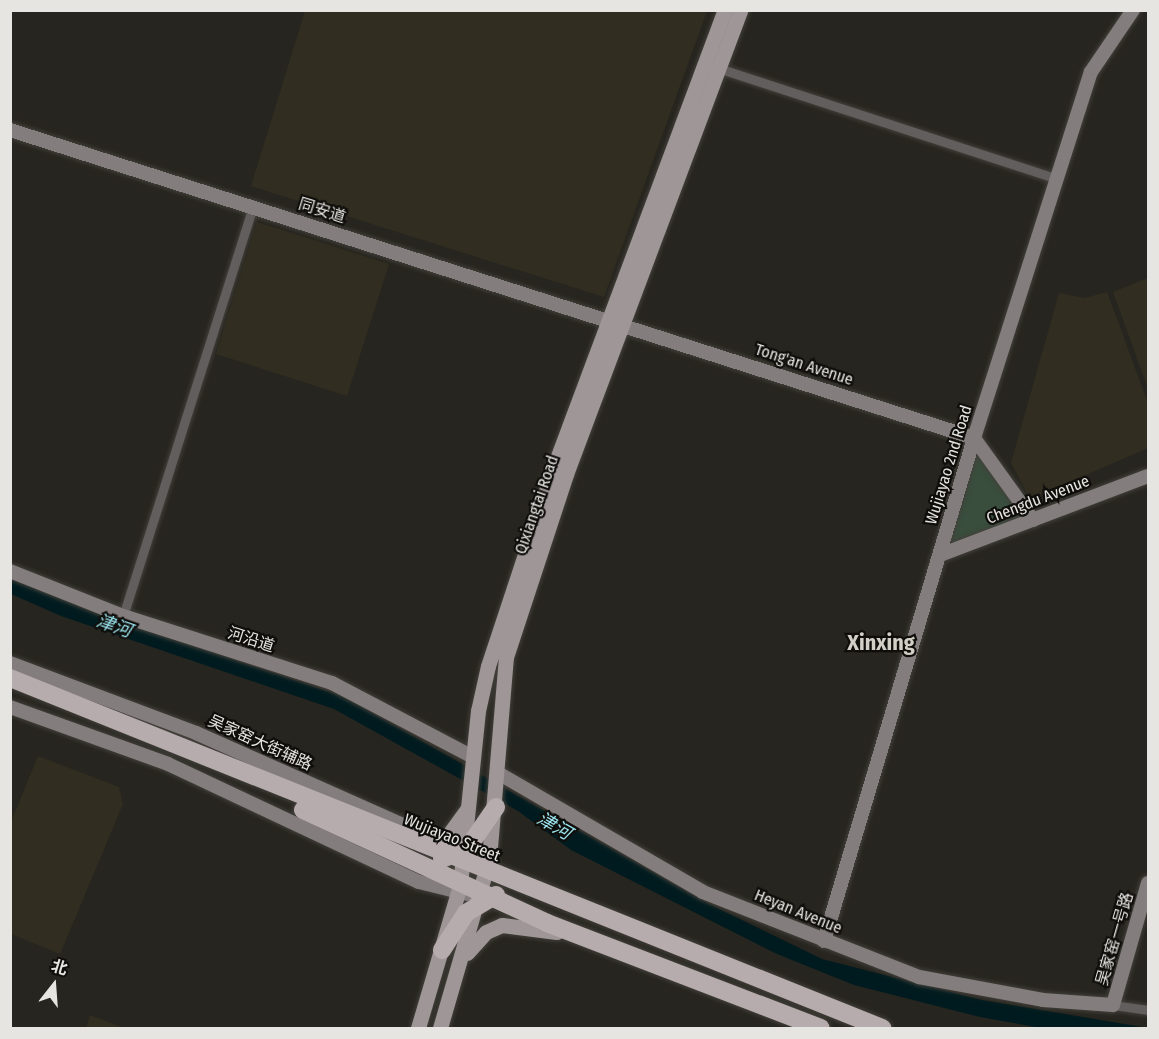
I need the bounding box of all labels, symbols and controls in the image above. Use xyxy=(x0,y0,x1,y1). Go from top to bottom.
street label: 同安道 xyxy=(296,195,348,227)
street label: Tong'an Avenue xyxy=(753,340,855,390)
street label: Wujiayao 2nd Road xyxy=(922,403,976,527)
street label: Qixiangtai Road xyxy=(511,453,563,557)
street label: Chengdu Avenue xyxy=(984,472,1092,528)
water label: 津河 xyxy=(93,610,135,642)
street label: 河沿道 xyxy=(225,623,277,657)
district label: Xinxing xyxy=(847,630,915,656)
street label: 吴家窑大街辅路 xyxy=(205,711,315,775)
water label: 津河 xyxy=(533,808,575,844)
street label: Wujiayao Street xyxy=(401,810,503,866)
street label: Heyan Avenue xyxy=(751,886,845,938)
street label: 吴家窑一号路 xyxy=(1093,890,1137,988)
north arrow xyxy=(24,955,84,1015)
text: 北 xyxy=(49,956,70,979)

